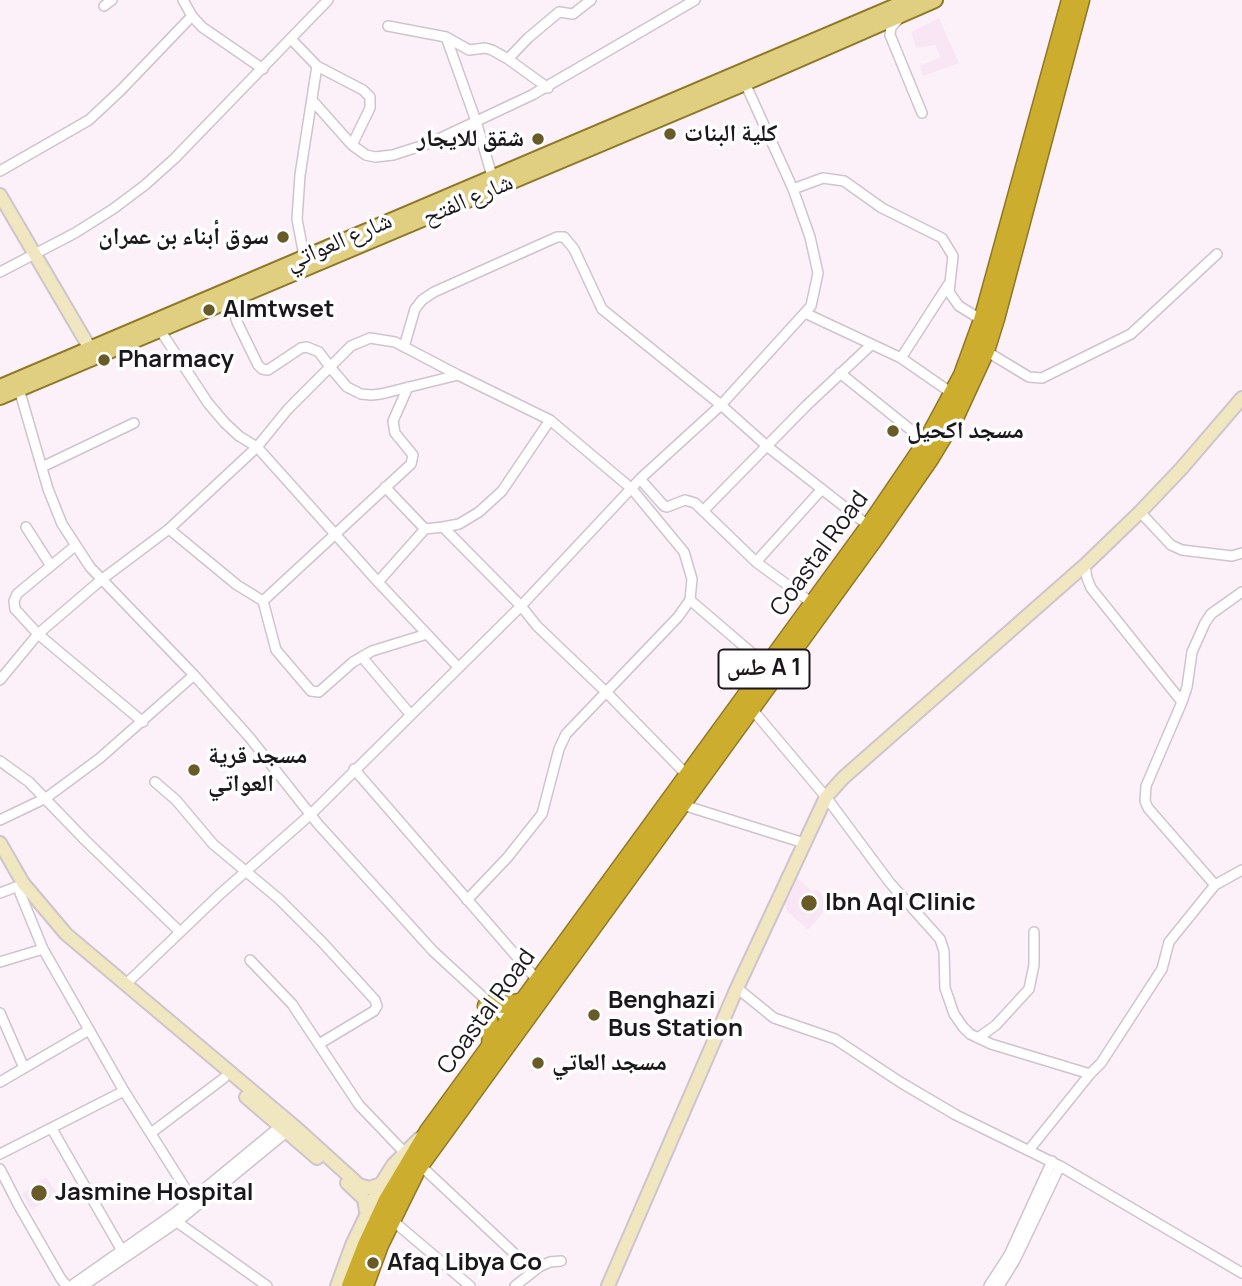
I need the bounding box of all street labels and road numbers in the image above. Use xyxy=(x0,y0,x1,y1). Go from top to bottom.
street label: شارع الفتح xyxy=(419,168,517,232)
street label: شارع العواتي xyxy=(281,207,397,277)
street label: Coastal Road xyxy=(765,486,875,622)
road number: طس A 1 xyxy=(718,650,810,688)
street label: Coastal Road xyxy=(432,944,542,1080)

